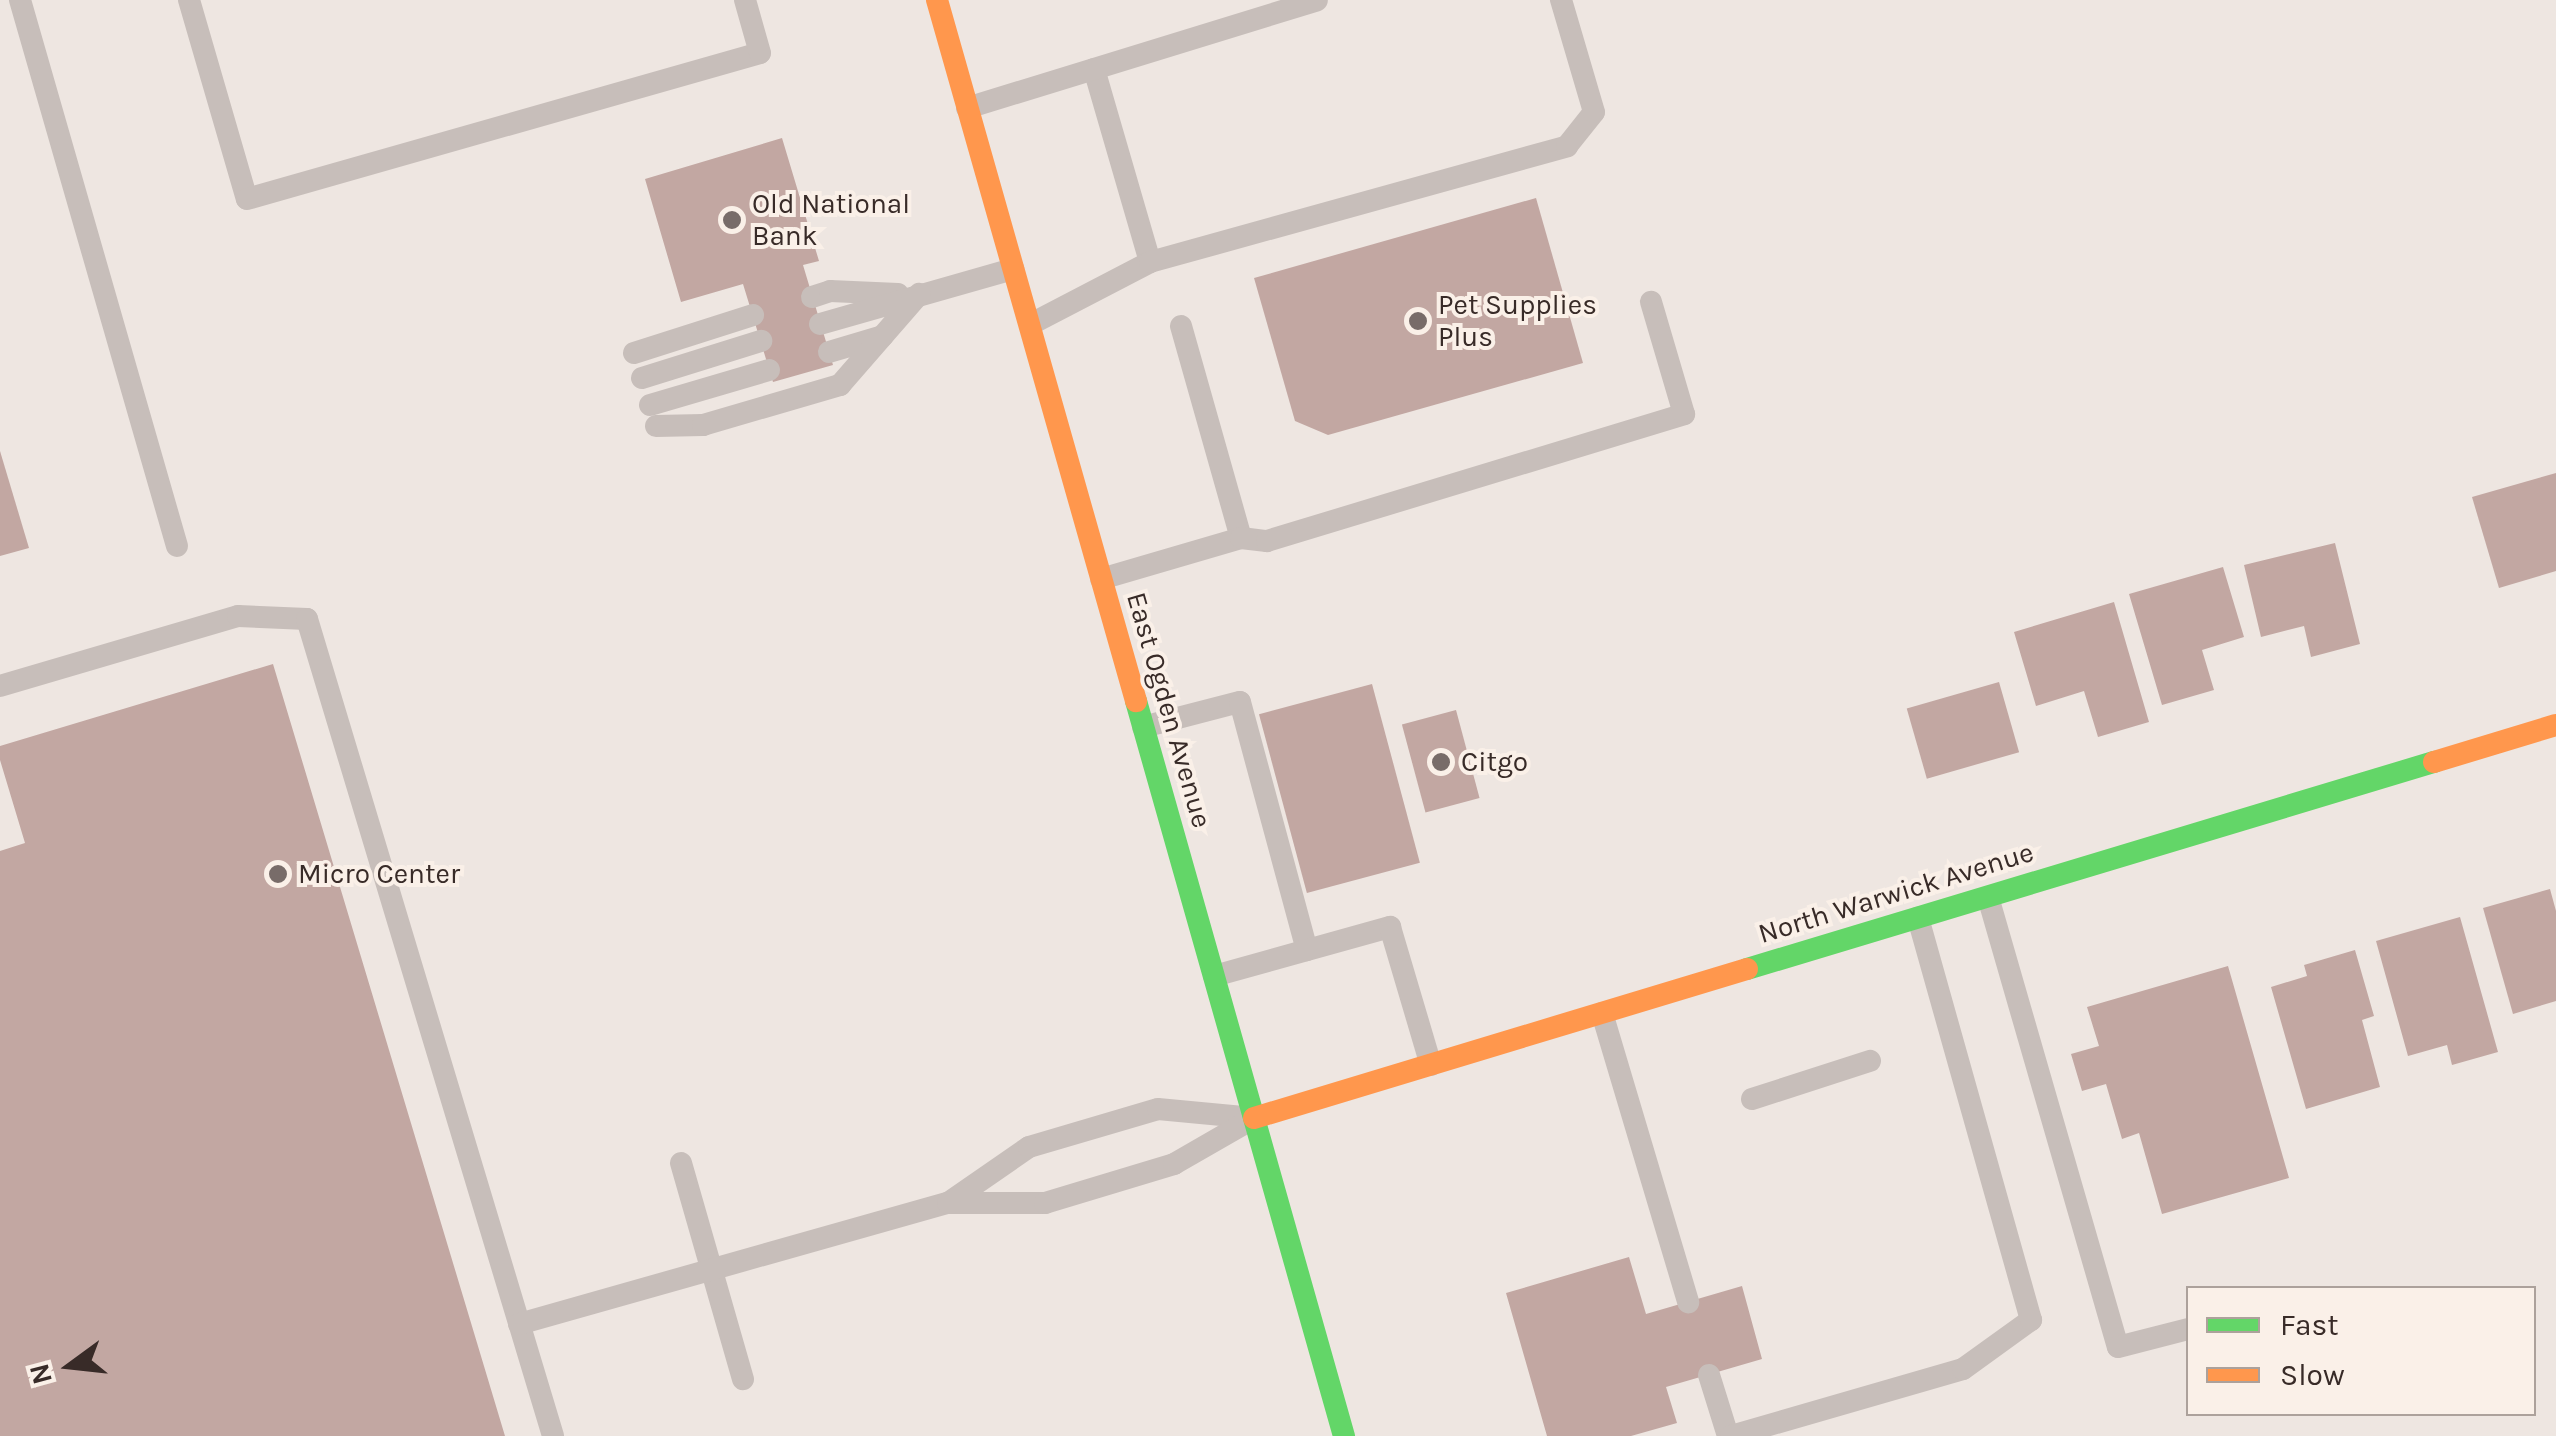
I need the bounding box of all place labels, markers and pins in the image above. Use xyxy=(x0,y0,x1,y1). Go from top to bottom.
place label: Old National Bank xyxy=(752,187,910,253)
marker: Old National Bank xyxy=(721,209,743,231)
place label: Pet Supplies Plus xyxy=(1438,288,1597,354)
marker: Pet Supplies Plus xyxy=(1407,310,1429,332)
place label: Citgo xyxy=(1461,745,1528,779)
marker: Citgo xyxy=(1430,751,1452,773)
place label: Micro Center xyxy=(298,857,460,891)
marker: Micro Center xyxy=(267,863,289,885)

